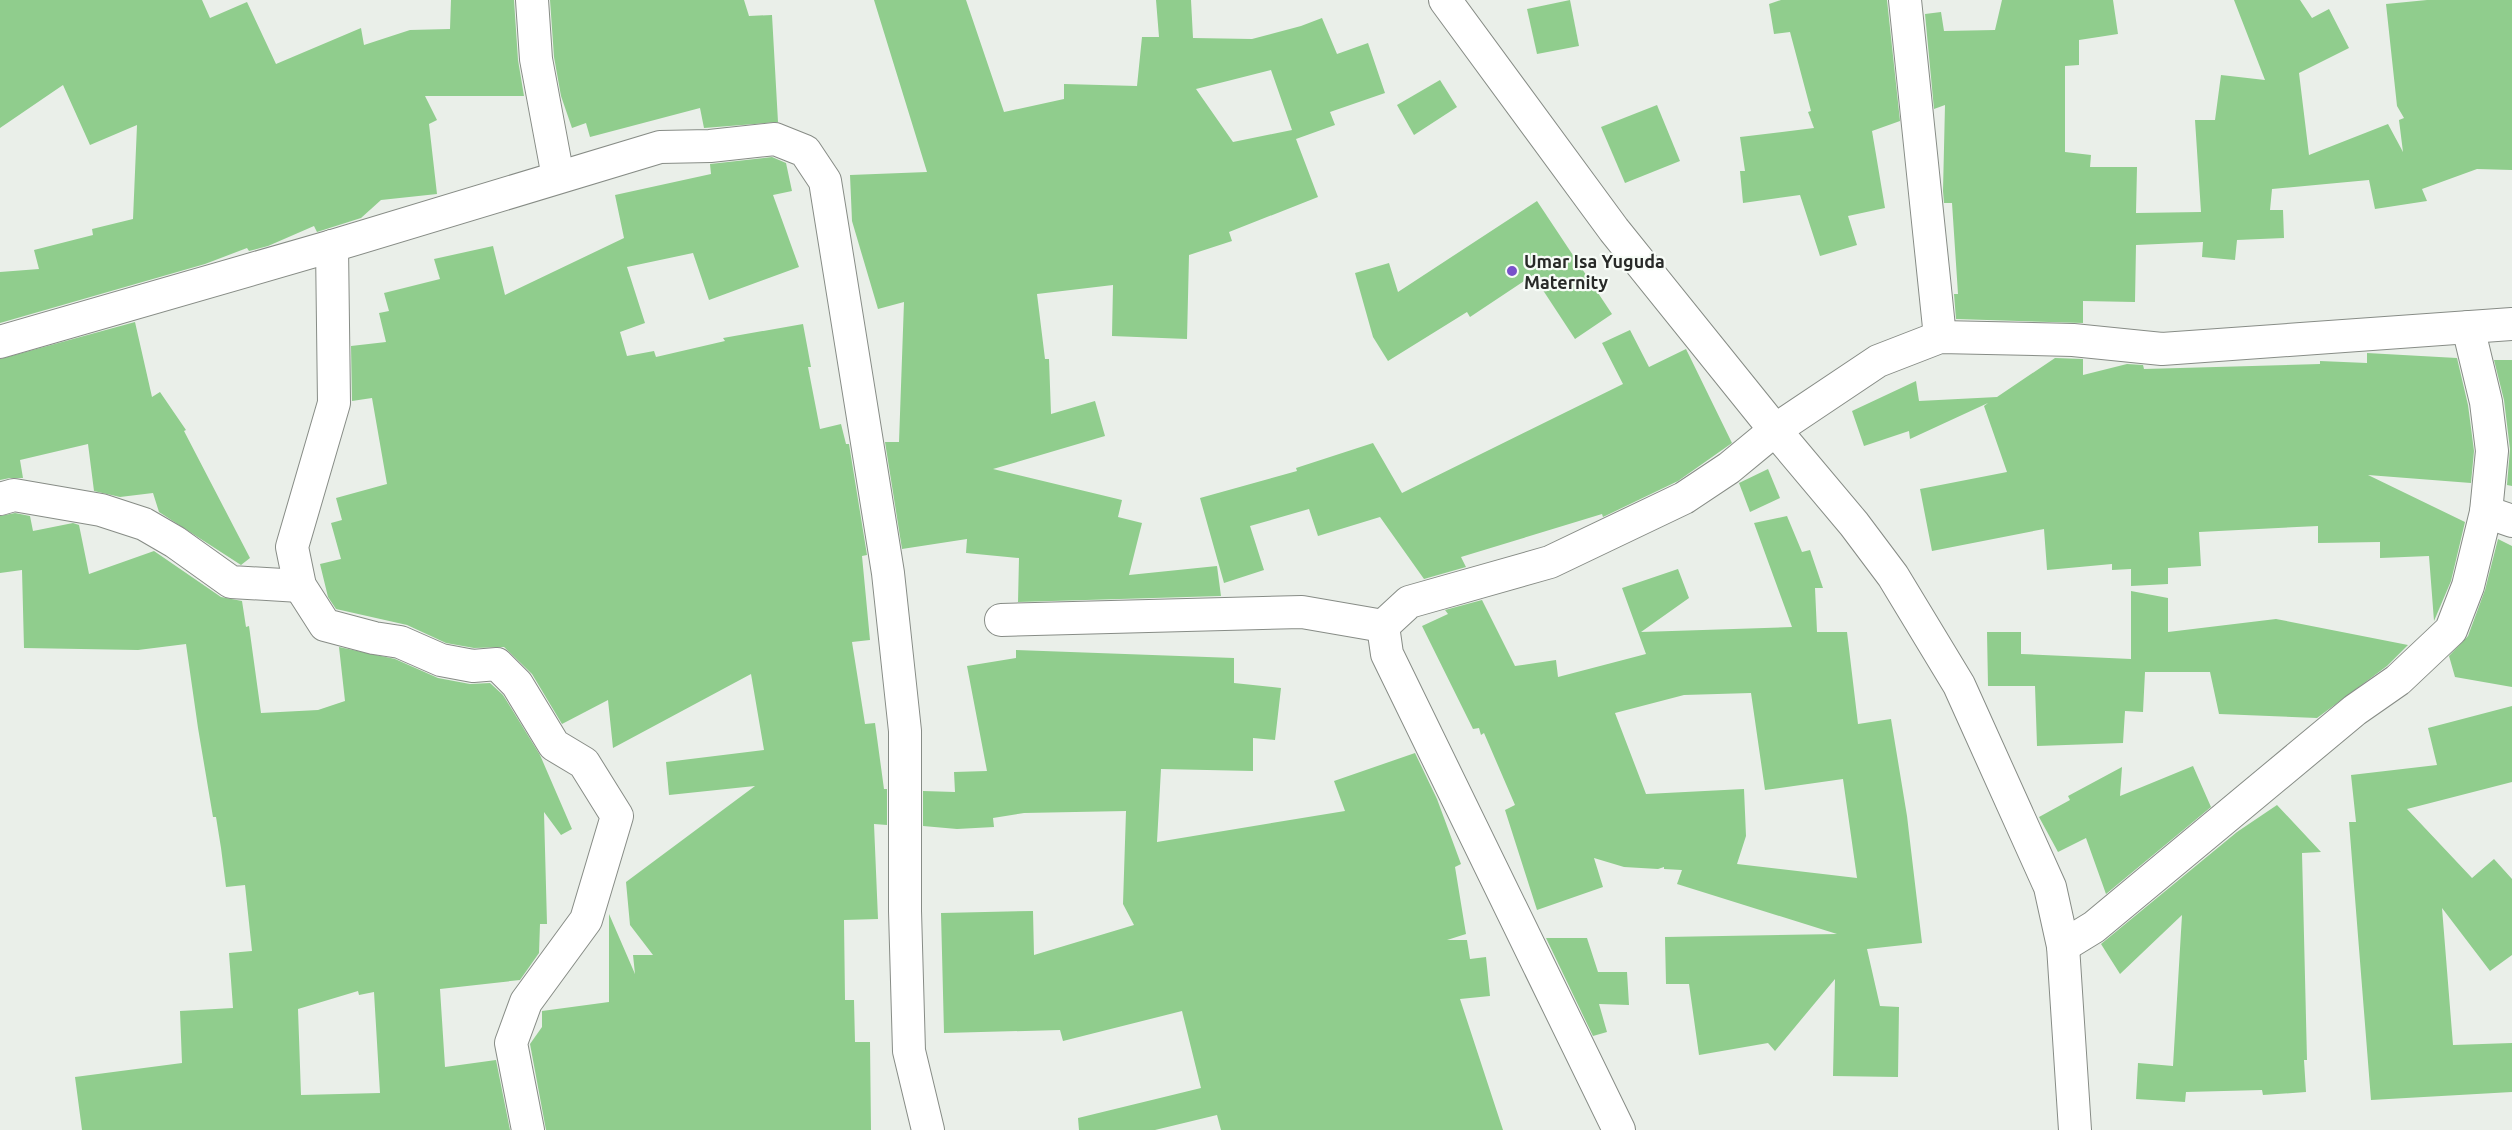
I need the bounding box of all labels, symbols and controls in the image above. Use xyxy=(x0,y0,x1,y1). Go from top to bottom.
place label: Umar Isa Yuguda Maternity xyxy=(1524,251,1665,292)
marker: Umar Isa Yuguda Maternity xyxy=(1505,264,1519,278)

